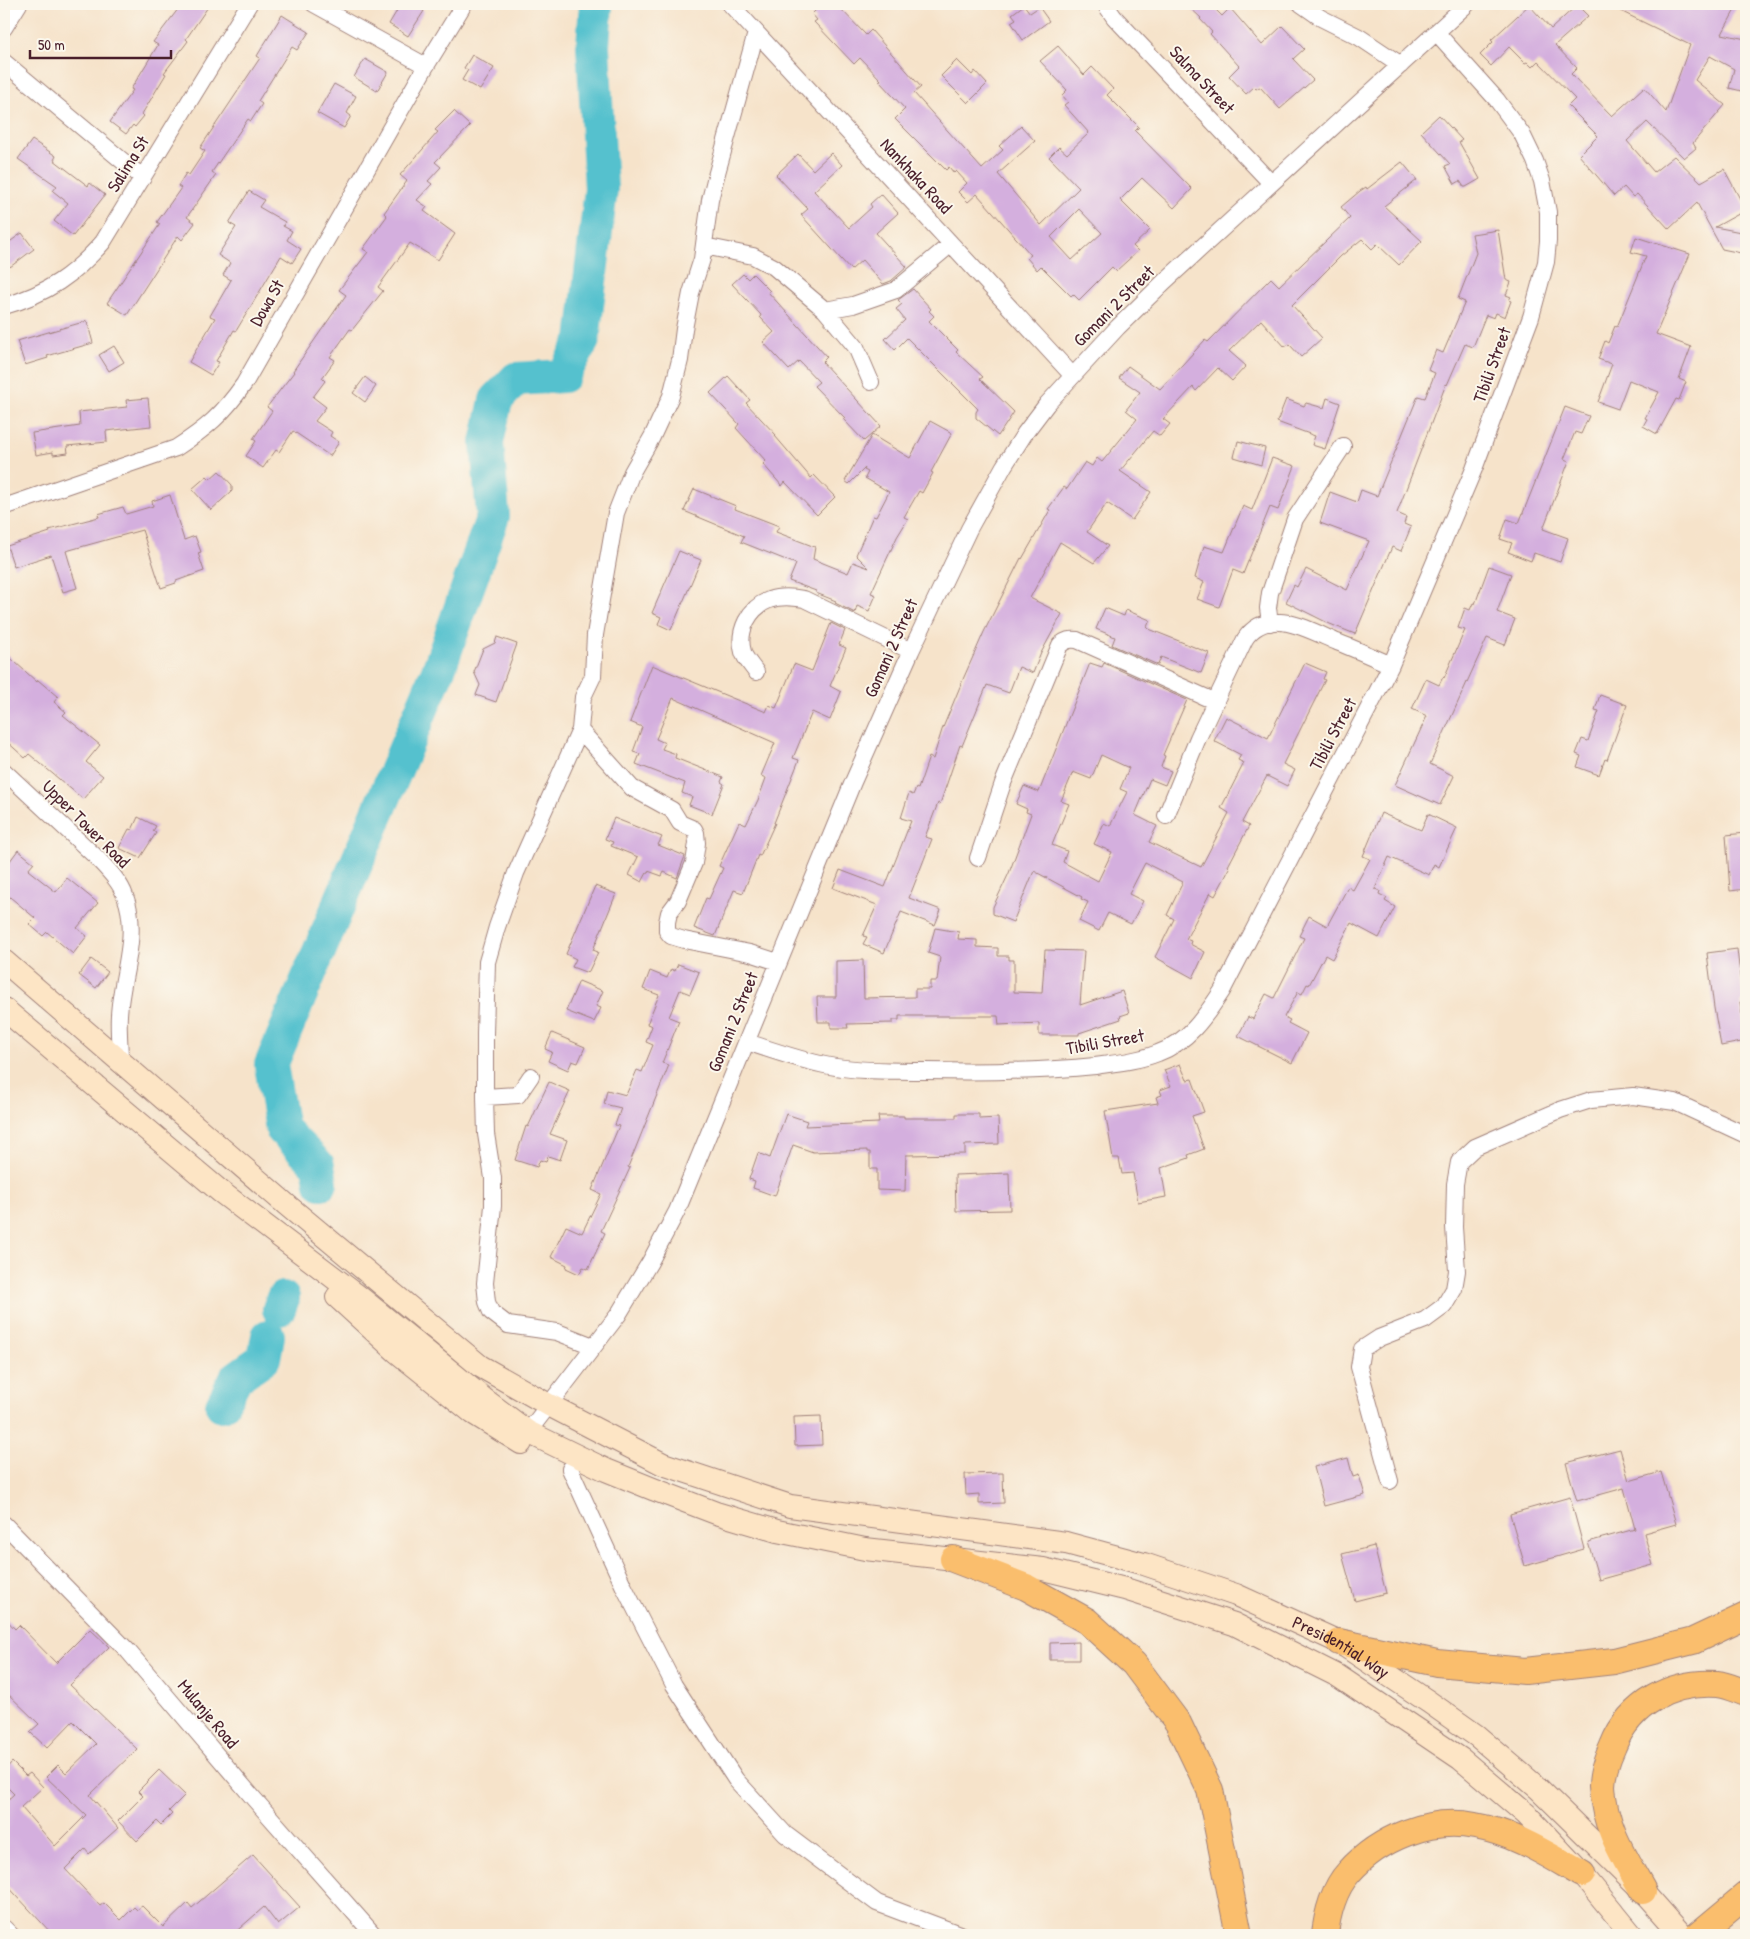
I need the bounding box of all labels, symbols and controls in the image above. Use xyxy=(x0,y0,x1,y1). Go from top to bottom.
scale bar xyxy=(30,28,171,60)
text: 50 m xyxy=(38,34,65,55)
street label: Salma Street xyxy=(1164,40,1241,120)
street label: Salima St xyxy=(101,130,155,197)
street label: Nankhaka Road xyxy=(875,132,958,219)
street label: Gomani 2 Street xyxy=(1067,259,1161,352)
street label: Dowa St xyxy=(243,274,290,331)
street label: Tibili Street xyxy=(1466,323,1517,406)
street label: Gomani 2 Street xyxy=(858,594,924,701)
street label: Tibili Street xyxy=(1303,692,1362,774)
street label: Upper Tower Road xyxy=(37,774,136,873)
street label: Gomani 2 Street xyxy=(701,967,764,1076)
street label: Tibili Street xyxy=(1064,1022,1147,1061)
street label: Presidential Way xyxy=(1289,1609,1395,1684)
street label: Mulanje Road xyxy=(172,1674,245,1753)

